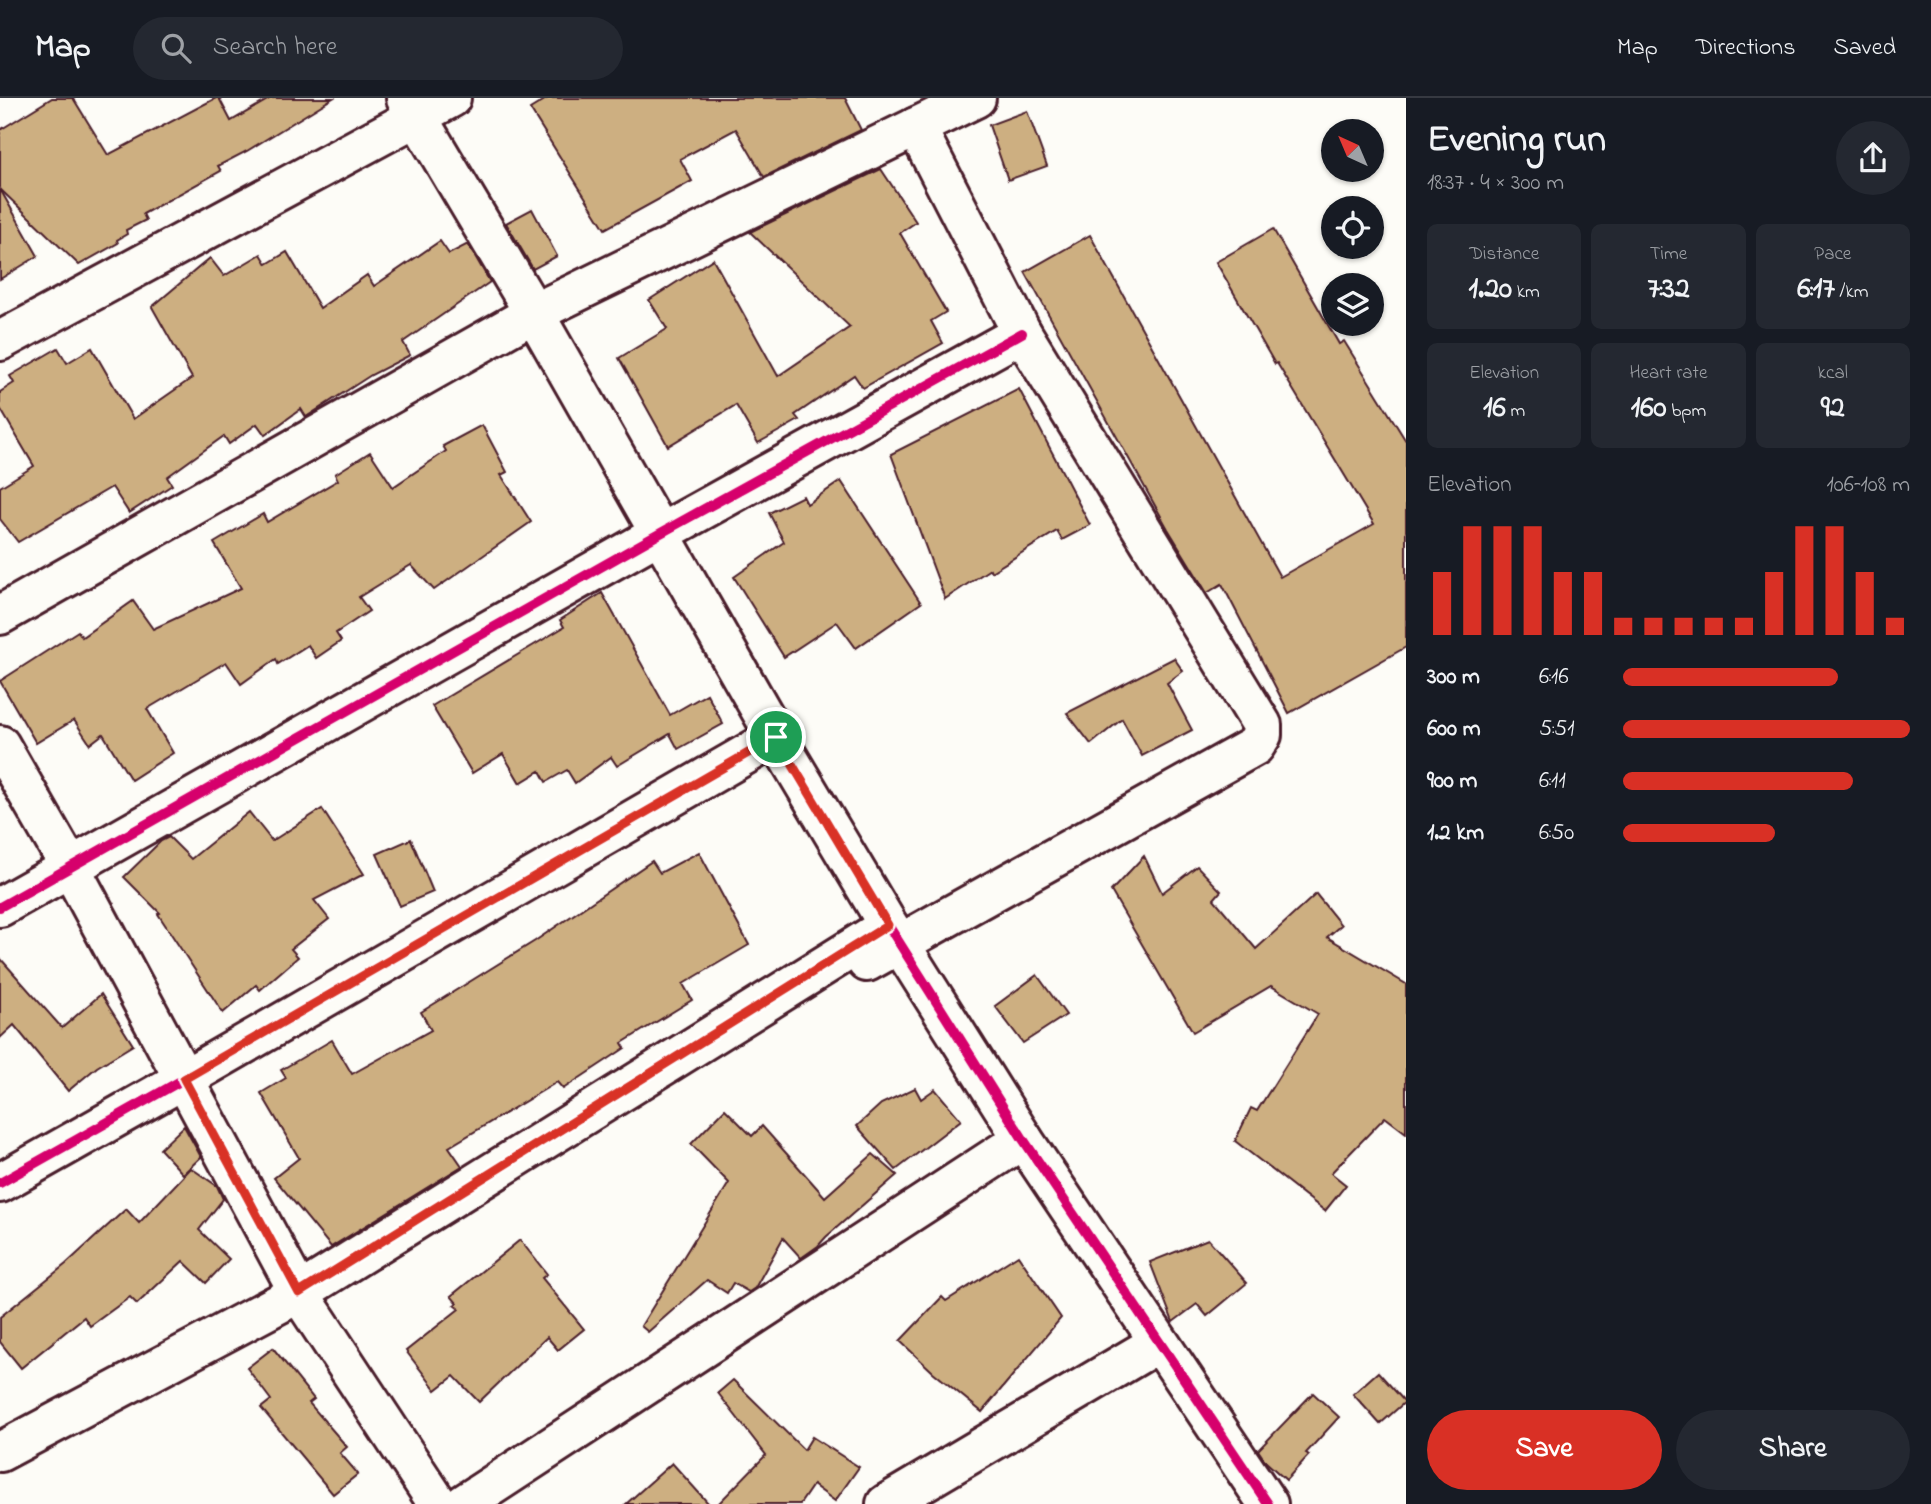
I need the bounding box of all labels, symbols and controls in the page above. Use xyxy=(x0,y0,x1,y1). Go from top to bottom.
search box xyxy=(133,17,623,80)
text: Map xyxy=(35,24,91,72)
icon: search xyxy=(157,29,195,67)
text: Search here xyxy=(213,29,337,67)
text: Map xyxy=(1617,31,1658,66)
text: Directions xyxy=(1696,31,1795,66)
text: Saved xyxy=(1833,31,1896,66)
text: Evening run xyxy=(1427,113,1606,169)
north arrow xyxy=(1321,119,1384,182)
map controls xyxy=(1321,119,1384,336)
button: share xyxy=(1836,121,1910,195)
text: 18:37 · 4 × 300 m xyxy=(1427,167,1564,200)
button: locate xyxy=(1321,196,1384,259)
text: Distance xyxy=(1469,241,1539,268)
text: Time xyxy=(1650,241,1687,268)
text: Pace xyxy=(1814,241,1851,268)
text: 1.20 xyxy=(1468,268,1512,312)
text: 7:32 xyxy=(1647,268,1690,312)
text: 6:17 xyxy=(1797,268,1835,312)
button: layers xyxy=(1321,273,1384,336)
text: km xyxy=(1512,279,1540,306)
text: /km xyxy=(1835,279,1869,306)
text: Elevation xyxy=(1469,360,1539,387)
text: Heart rate xyxy=(1630,360,1707,387)
text: kcal xyxy=(1818,360,1848,387)
text: 16 xyxy=(1483,387,1506,431)
text: 160 xyxy=(1631,387,1666,431)
text: 92 xyxy=(1821,387,1845,431)
text: m xyxy=(1506,398,1525,425)
text: bpm xyxy=(1666,398,1706,425)
text: Elevation xyxy=(1427,469,1512,502)
text: 106–108 m xyxy=(1827,469,1910,502)
text: 300 m xyxy=(1427,661,1480,694)
text: 6:16 xyxy=(1539,661,1569,694)
pin xyxy=(746,707,806,767)
text: 600 m xyxy=(1427,713,1481,746)
text: 5:51 xyxy=(1539,713,1575,746)
icon: arrive xyxy=(757,718,795,756)
text: 900 m xyxy=(1427,765,1477,798)
text: 6:11 xyxy=(1539,765,1566,798)
text: 1.2 km xyxy=(1427,817,1484,850)
text: 6:50 xyxy=(1539,817,1574,850)
button: Save xyxy=(1427,1410,1662,1490)
button: Share xyxy=(1676,1410,1910,1490)

